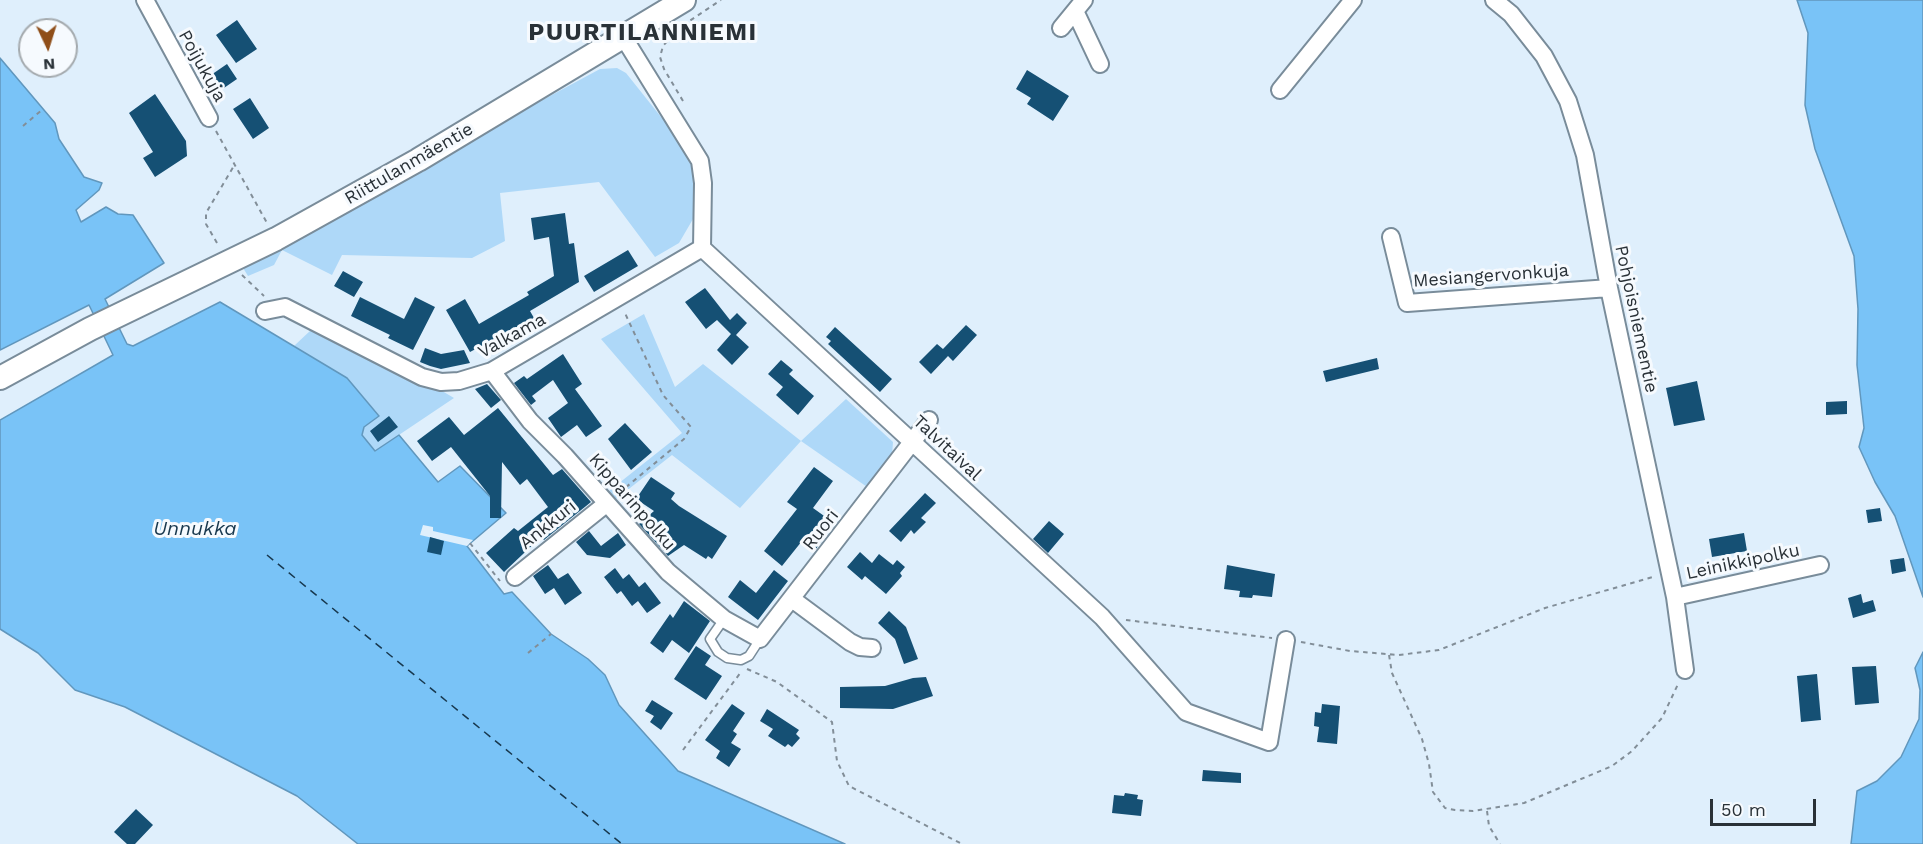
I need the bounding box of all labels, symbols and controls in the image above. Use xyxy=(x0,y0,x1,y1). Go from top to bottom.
north arrow xyxy=(18,18,78,78)
district label: PUURTILANNIEMI xyxy=(528,19,758,47)
street label: Poijukuja xyxy=(174,26,230,106)
text: N xyxy=(43,55,56,74)
street label: Riittulanmäentie xyxy=(341,118,477,210)
street label: Pohjoisniementie xyxy=(1610,243,1662,395)
street label: Mesiangervonkuja xyxy=(1412,260,1570,292)
street label: Valkama xyxy=(474,309,550,363)
street label: Talvitaival xyxy=(908,411,986,485)
street label: Kipparinpolku xyxy=(584,449,680,555)
street label: Ankkuri xyxy=(515,496,581,554)
street label: Ruori xyxy=(798,505,844,555)
water label: Unnukka xyxy=(153,517,237,541)
street label: Leinikkipolku xyxy=(1684,539,1802,585)
scale bar xyxy=(1713,787,1820,825)
text: 50 m xyxy=(1721,799,1766,820)

